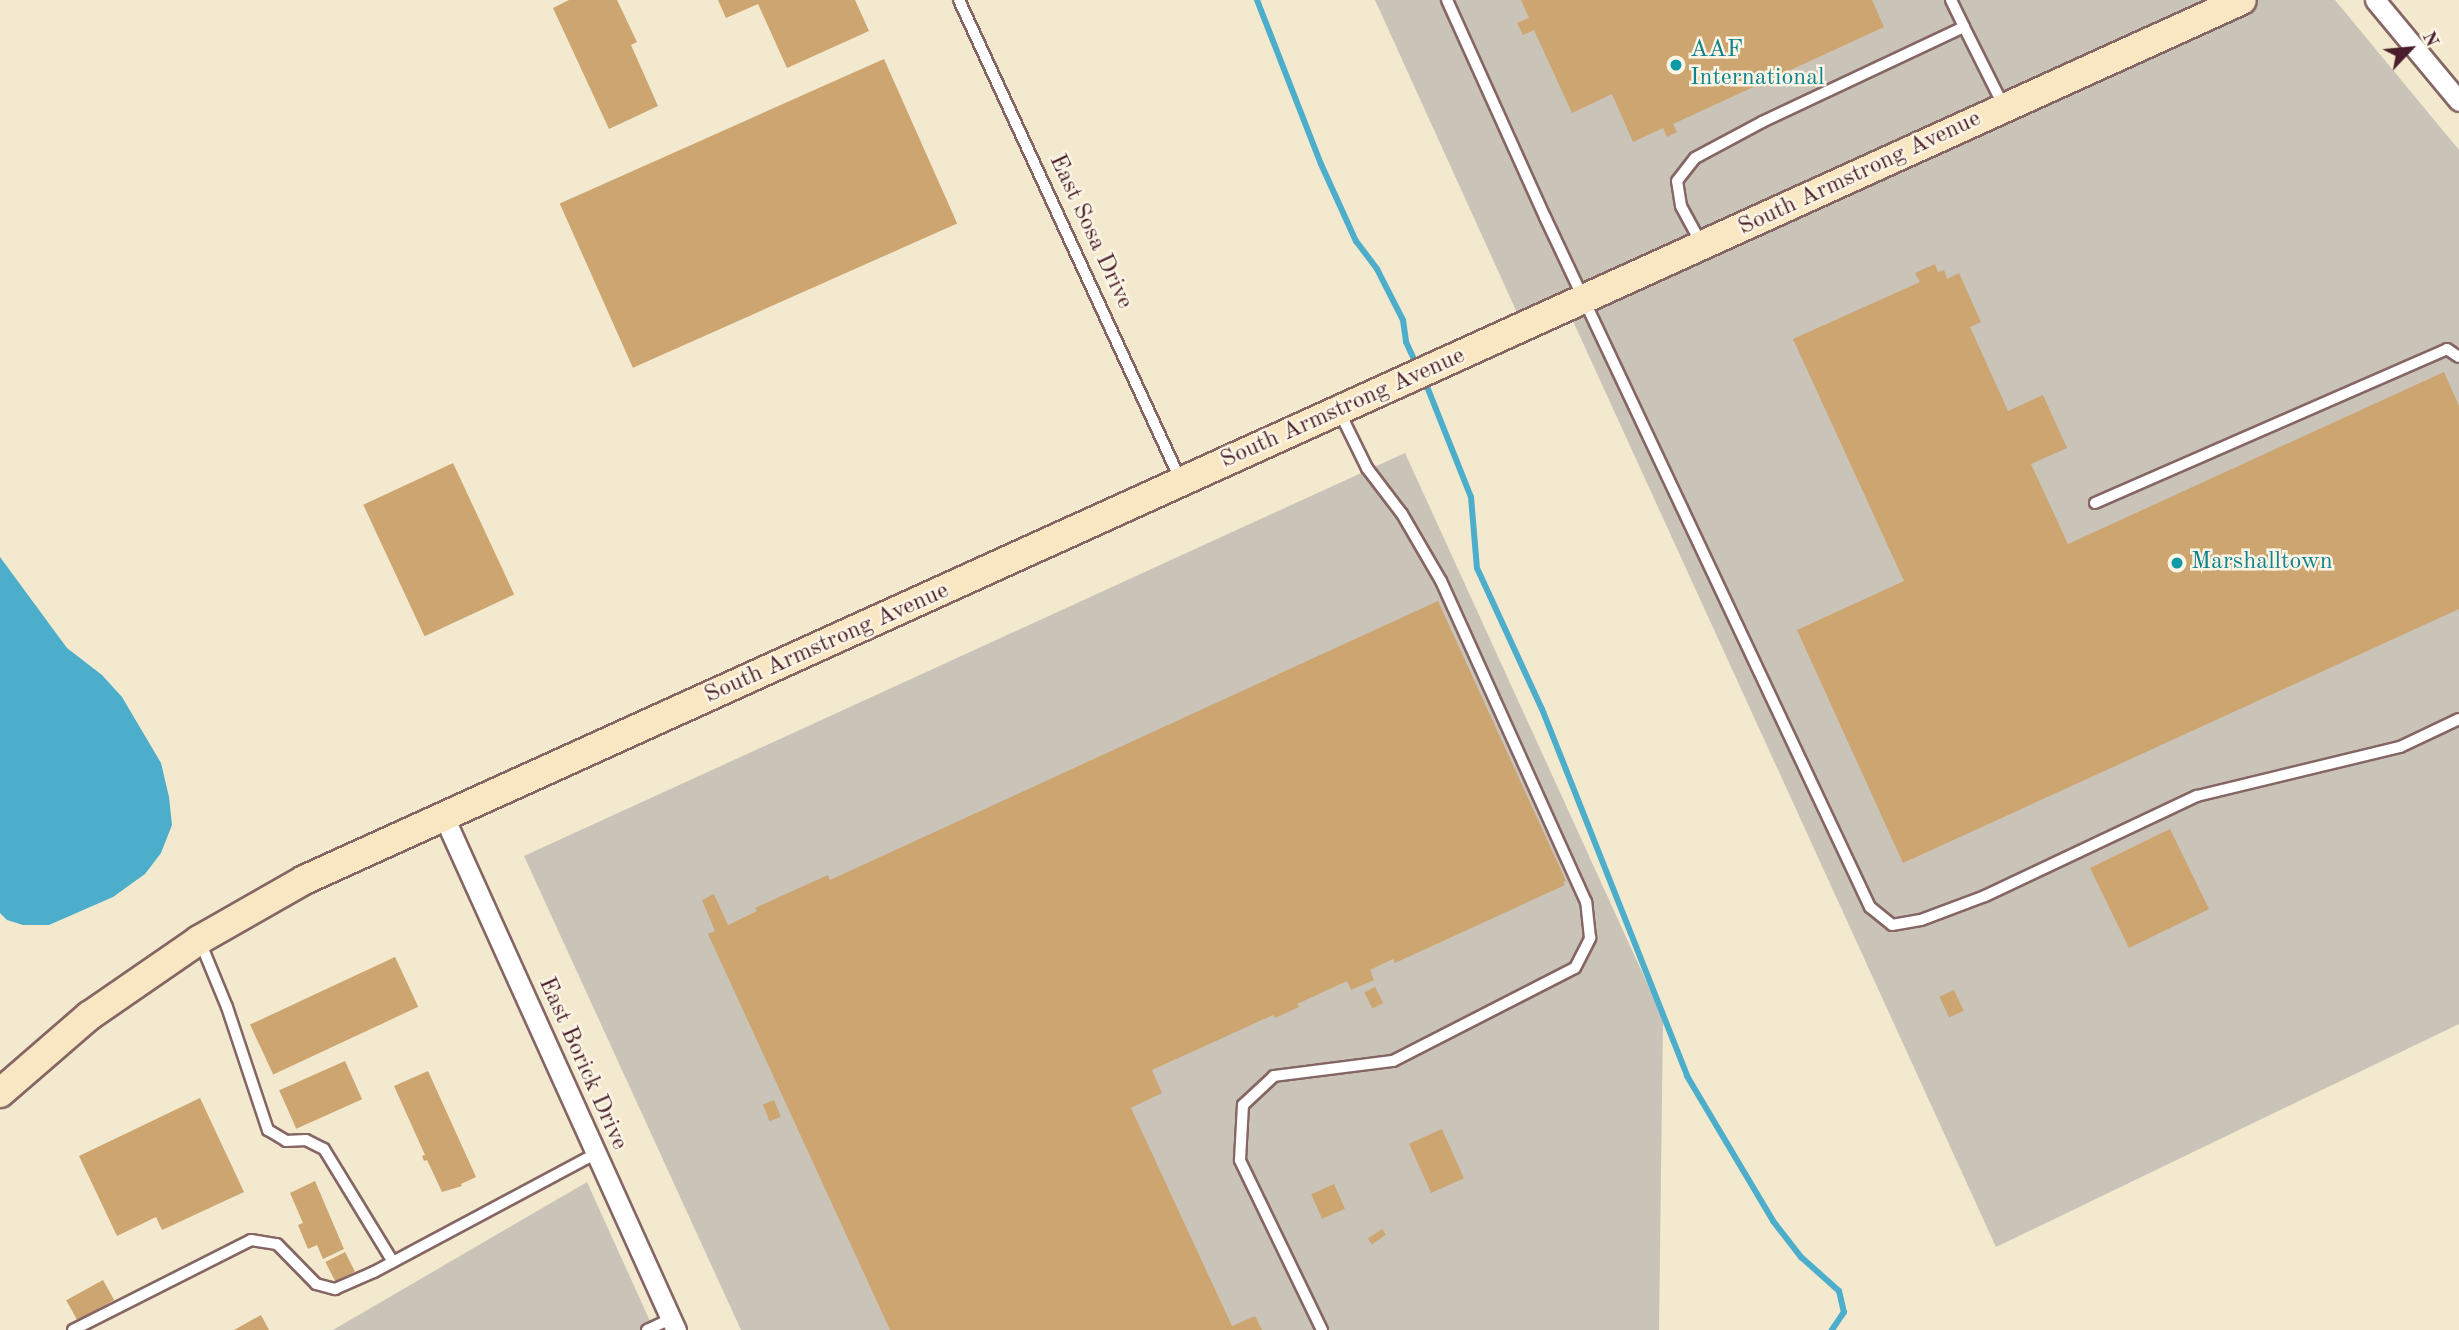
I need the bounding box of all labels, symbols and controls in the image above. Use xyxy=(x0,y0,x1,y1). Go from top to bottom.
north arrow xyxy=(2375,14,2445,84)
text: N xyxy=(2418,29,2441,50)
place label: AAF International xyxy=(1690,37,1825,93)
marker: AAF International xyxy=(1668,57,1684,73)
street label: South Armstrong Avenue xyxy=(1734,105,1986,243)
street label: East Sosa Drive xyxy=(1042,150,1138,314)
street label: South Armstrong Avenue xyxy=(1216,342,1470,476)
place label: Marshalltown xyxy=(2191,549,2333,577)
marker: Marshalltown xyxy=(2169,555,2185,571)
street label: South Armstrong Avenue xyxy=(700,577,954,711)
street label: East Borick Drive xyxy=(531,973,633,1155)

